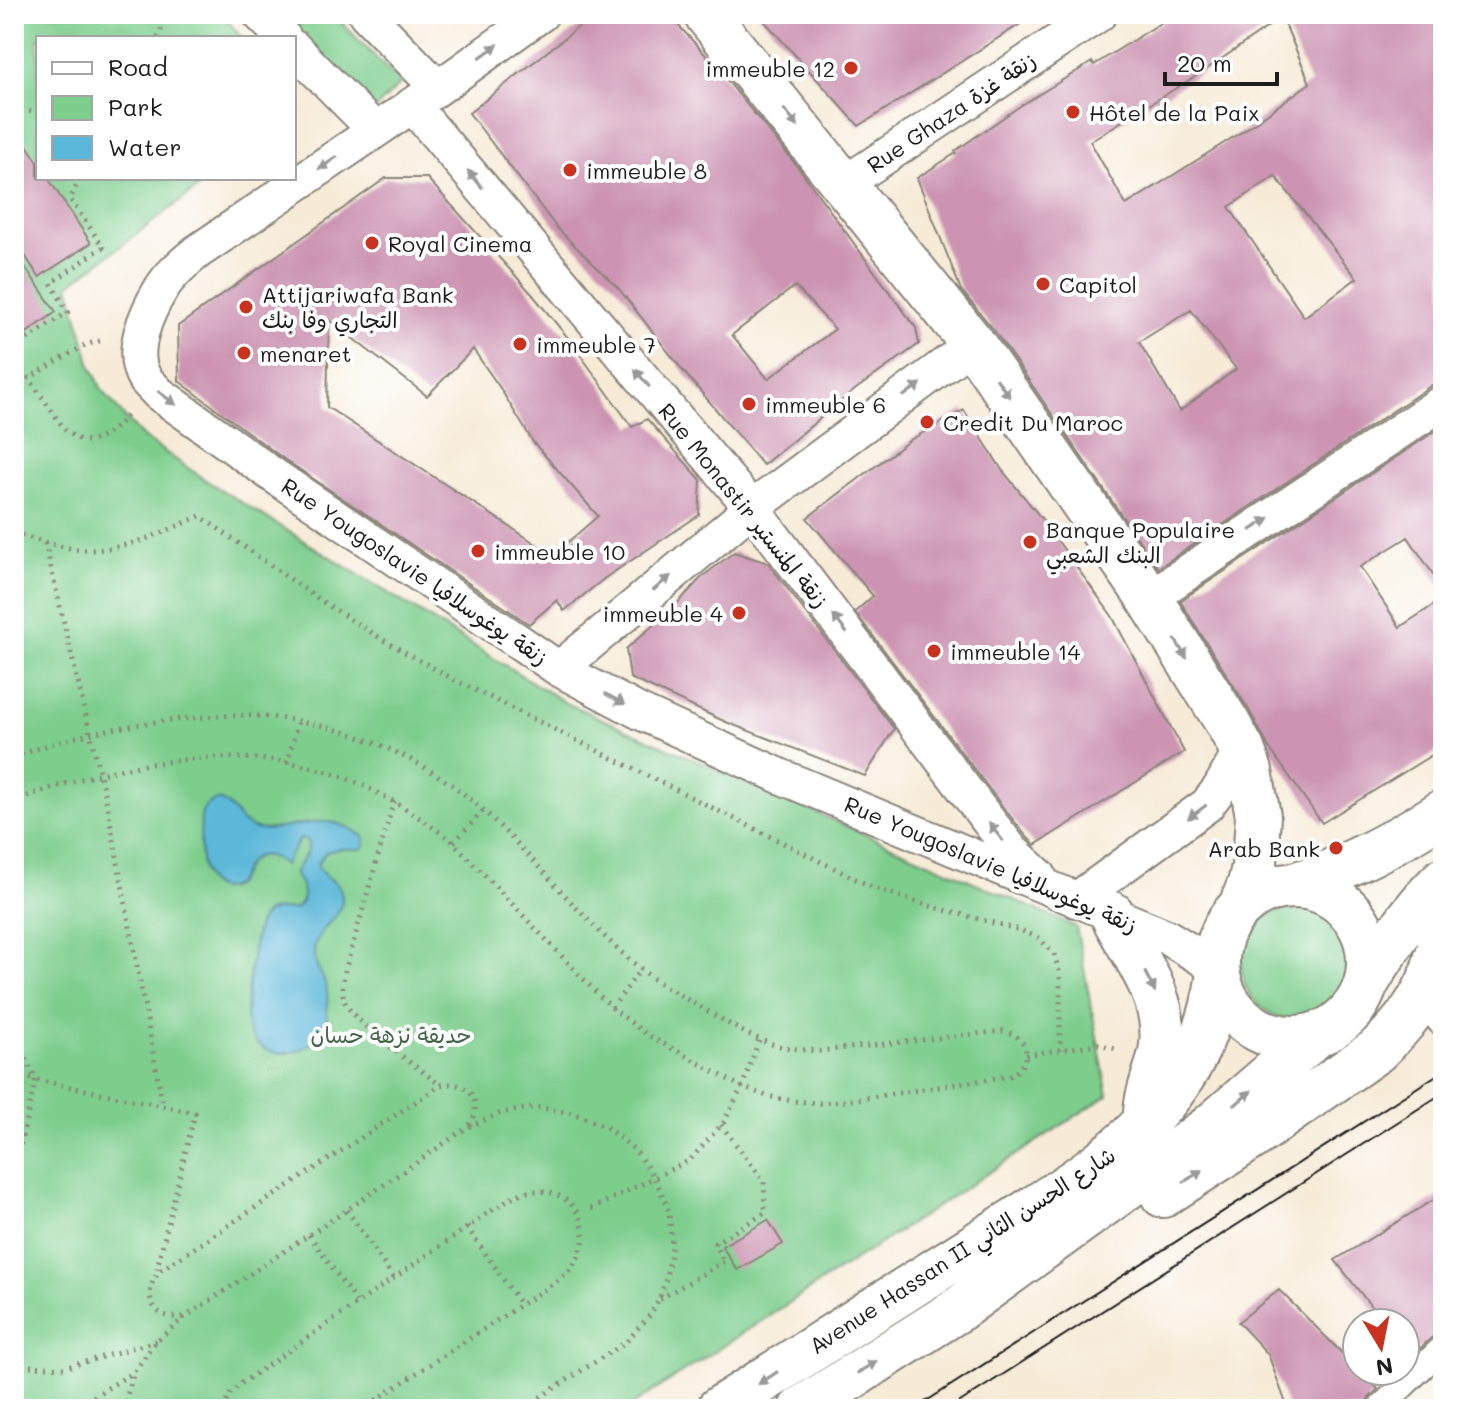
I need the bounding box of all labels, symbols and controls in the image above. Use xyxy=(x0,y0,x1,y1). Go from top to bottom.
legend xyxy=(36,36,296,180)
scale bar xyxy=(1165,36,1277,86)
one-way arrow xyxy=(479,44,500,59)
street label: Rue Ghaza زنقة غزة xyxy=(861,45,1041,179)
text: 20 m xyxy=(1177,47,1232,78)
text: Road xyxy=(108,51,168,82)
place label: immeuble 12 xyxy=(705,54,835,83)
marker: immeuble 12 xyxy=(842,59,860,77)
text: Park xyxy=(108,91,162,122)
place label: Hôtel de la Paix xyxy=(1089,98,1260,127)
marker: Hôtel de la Paix xyxy=(1064,103,1082,121)
one-way arrow xyxy=(782,108,798,128)
text: Water xyxy=(108,131,182,162)
one-way arrow xyxy=(317,155,338,170)
place label: immeuble 8 xyxy=(586,156,707,185)
marker: immeuble 8 xyxy=(561,161,579,179)
one-way arrow xyxy=(466,169,484,189)
place label: Royal Cinema xyxy=(388,229,532,258)
marker: Royal Cinema xyxy=(363,234,381,252)
place label: Capitol xyxy=(1059,270,1137,299)
marker: Capitol xyxy=(1034,275,1052,293)
place label: Attijariwafa Bank التجاري وفا بنك xyxy=(262,280,454,337)
marker: Attijariwafa Bank التجاري وفا بنك xyxy=(237,298,255,316)
place label: immeuble 7 xyxy=(536,330,656,359)
marker: immeuble 7 xyxy=(511,335,529,353)
place label: menaret xyxy=(260,339,351,368)
marker: menaret xyxy=(235,344,253,362)
one-way arrow xyxy=(634,368,651,388)
one-way arrow xyxy=(995,378,1010,399)
one-way arrow xyxy=(902,382,922,398)
one-way arrow xyxy=(157,390,177,406)
place label: immeuble 6 xyxy=(765,390,886,419)
marker: immeuble 6 xyxy=(740,395,758,413)
street label: Rue Monastir زنقة المنستير xyxy=(652,397,836,613)
place label: Credit Du Maroc xyxy=(943,408,1123,437)
marker: Credit Du Maroc xyxy=(918,413,936,431)
street label: Rue Yougoslavie زنقة يوغوسلافيا xyxy=(276,471,554,671)
place label: Banque Populaire البنك الشعبي xyxy=(1046,515,1235,575)
one-way arrow xyxy=(1250,516,1271,531)
marker: Banque Populaire البنك الشعبي xyxy=(1021,533,1039,551)
place label: immeuble 10 xyxy=(494,537,625,566)
marker: immeuble 10 xyxy=(469,542,487,560)
one-way arrow xyxy=(652,575,672,592)
place label: immeuble 4 xyxy=(602,599,723,628)
marker: immeuble 4 xyxy=(730,604,748,622)
one-way arrow xyxy=(832,614,848,635)
place label: immeuble 14 xyxy=(950,637,1080,666)
one-way arrow xyxy=(1174,638,1188,660)
marker: immeuble 14 xyxy=(925,642,943,660)
one-way arrow xyxy=(604,692,626,706)
street label: Rue Yougoslavie زنقة يوغوسلافيا xyxy=(840,789,1142,939)
one-way arrow xyxy=(1187,803,1207,819)
one-way arrow xyxy=(989,822,1005,842)
place label: Arab Bank xyxy=(1208,834,1320,863)
marker: Arab Bank xyxy=(1327,839,1345,857)
one-way arrow xyxy=(1143,971,1157,994)
park label: حديقة نزهة حسان xyxy=(311,1020,472,1049)
one-way arrow xyxy=(1233,1089,1253,1107)
street label: Avenue Hassan II شارع الحسن الثاني xyxy=(803,1140,1124,1365)
one-way arrow xyxy=(1182,1168,1203,1183)
north arrow xyxy=(1341,1307,1421,1387)
text: N xyxy=(1374,1351,1395,1383)
one-way arrow xyxy=(856,1360,877,1375)
one-way arrow xyxy=(757,1370,779,1384)

